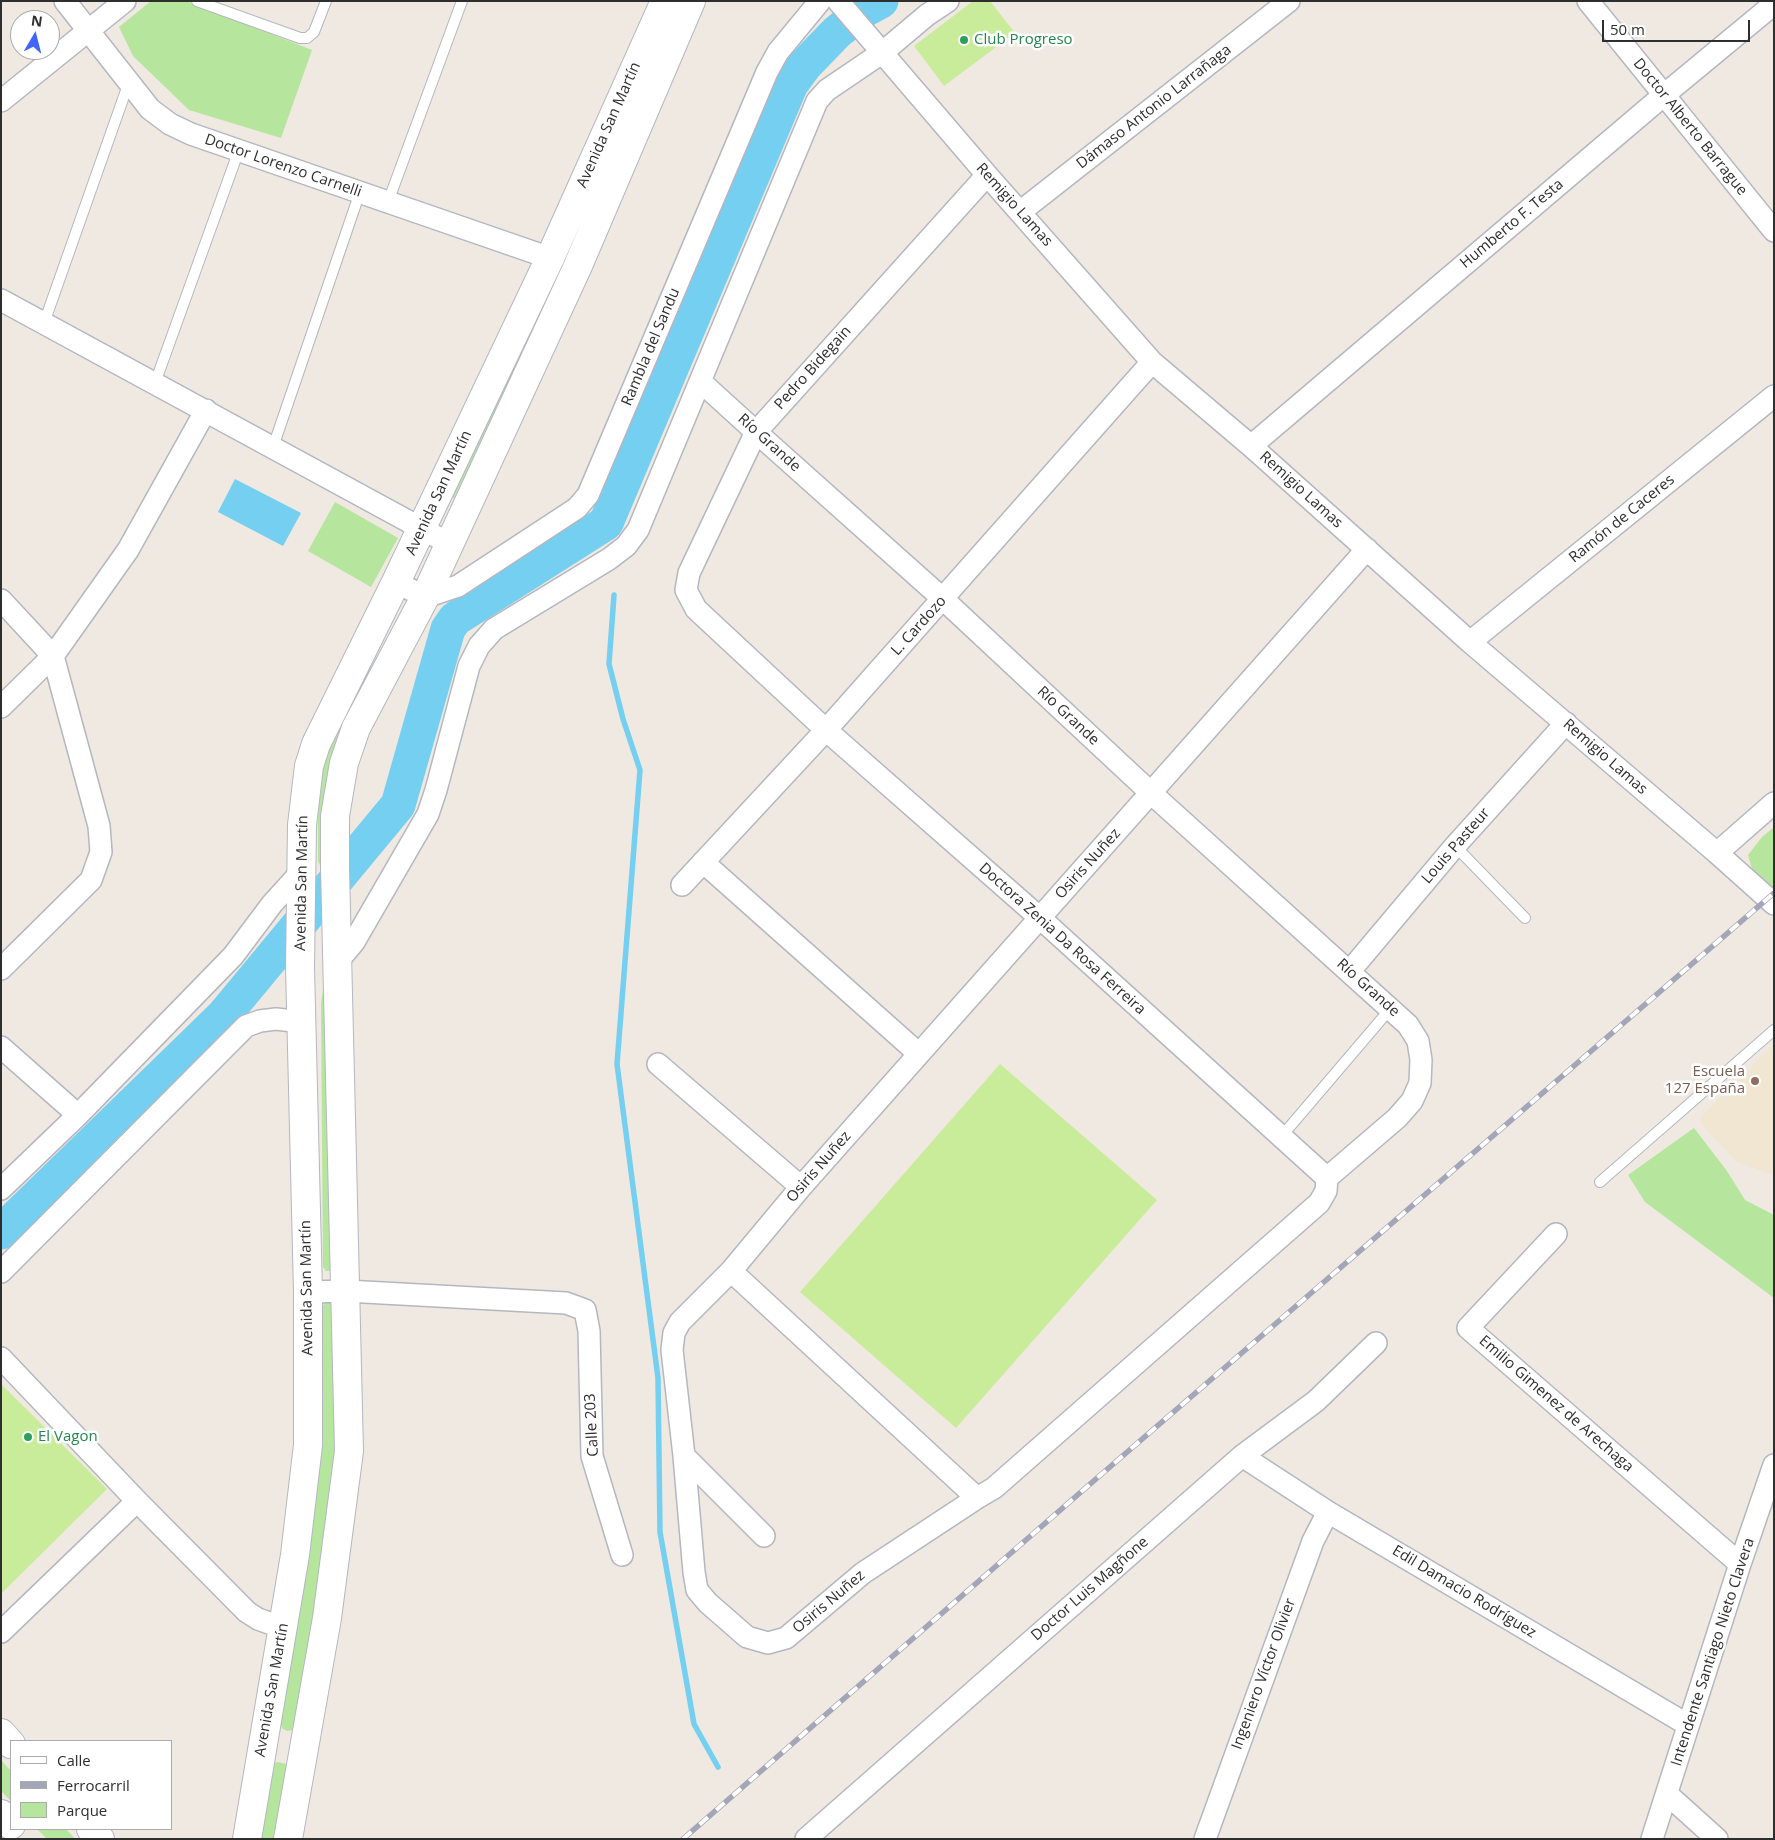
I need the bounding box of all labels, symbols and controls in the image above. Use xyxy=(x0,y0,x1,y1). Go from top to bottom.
north arrow xyxy=(10,10,60,60)
text: N xyxy=(30,10,44,31)
scale bar xyxy=(1605,10,1752,42)
text: 50 m xyxy=(1610,19,1645,39)
place label: Club Progreso xyxy=(974,31,1073,49)
marker: Club Progreso xyxy=(958,34,970,46)
street label: Dámaso Antonio Larrañaga xyxy=(1073,41,1235,173)
street label: Doctor Alberto Barrague xyxy=(1629,55,1751,199)
street label: Avenida San Martín xyxy=(573,59,645,191)
street label: Doctor Lorenzo Carnelli xyxy=(202,131,364,201)
street label: Remigio Lamas xyxy=(972,160,1056,250)
street label: Humberto F. Testa xyxy=(1457,176,1567,272)
street label: Rambla del Sandu xyxy=(618,285,684,409)
street label: Pedro Bidegain xyxy=(771,323,855,413)
street label: Río Grande xyxy=(734,410,804,476)
street label: Avenida San Martín xyxy=(402,428,476,558)
street label: Remigio Lamas xyxy=(1256,448,1346,532)
street label: Ramón de Caceres xyxy=(1566,471,1678,567)
street label: L. Cardozo xyxy=(888,593,950,659)
street label: Río Grande xyxy=(1033,683,1103,749)
street label: Remigio Lamas xyxy=(1559,716,1651,798)
street label: Louis Pasteur xyxy=(1418,804,1494,888)
street label: Avenida San Martín xyxy=(292,815,312,951)
street label: Osiris Nuñez xyxy=(1052,825,1124,903)
street label: Doctora Zenia Da Rosa Ferreira xyxy=(975,859,1149,1019)
street label: Río Grande xyxy=(1333,955,1403,1021)
place label: Escuela 127 España xyxy=(1665,1063,1745,1098)
marker: Escuela 127 España xyxy=(1749,1075,1761,1087)
street label: Osiris Nuñez xyxy=(783,1128,855,1206)
street label: Avenida San Martín xyxy=(297,1220,317,1356)
street label: Emilio Gimenez de Arechaga xyxy=(1475,1332,1637,1476)
street label: Calle 203 xyxy=(581,1393,603,1457)
place label: El Vagon xyxy=(38,1428,98,1446)
marker: El Vagon xyxy=(22,1431,34,1443)
street label: Doctor Luis Magñone xyxy=(1028,1533,1152,1645)
street label: Intendente Santiago Nieto Clavera xyxy=(1668,1536,1758,1768)
street label: Edil Damacio Rodríguez xyxy=(1389,1542,1539,1642)
street label: Osiris Nuñez xyxy=(789,1567,869,1637)
street label: Ingeniero Víctor Olivier xyxy=(1228,1596,1300,1752)
street label: Avenida San Martín xyxy=(251,1622,293,1758)
legend xyxy=(10,1740,172,1830)
text: Calle xyxy=(57,1750,91,1770)
text: Ferrocarril xyxy=(57,1775,130,1795)
text: Parque xyxy=(57,1800,107,1820)

